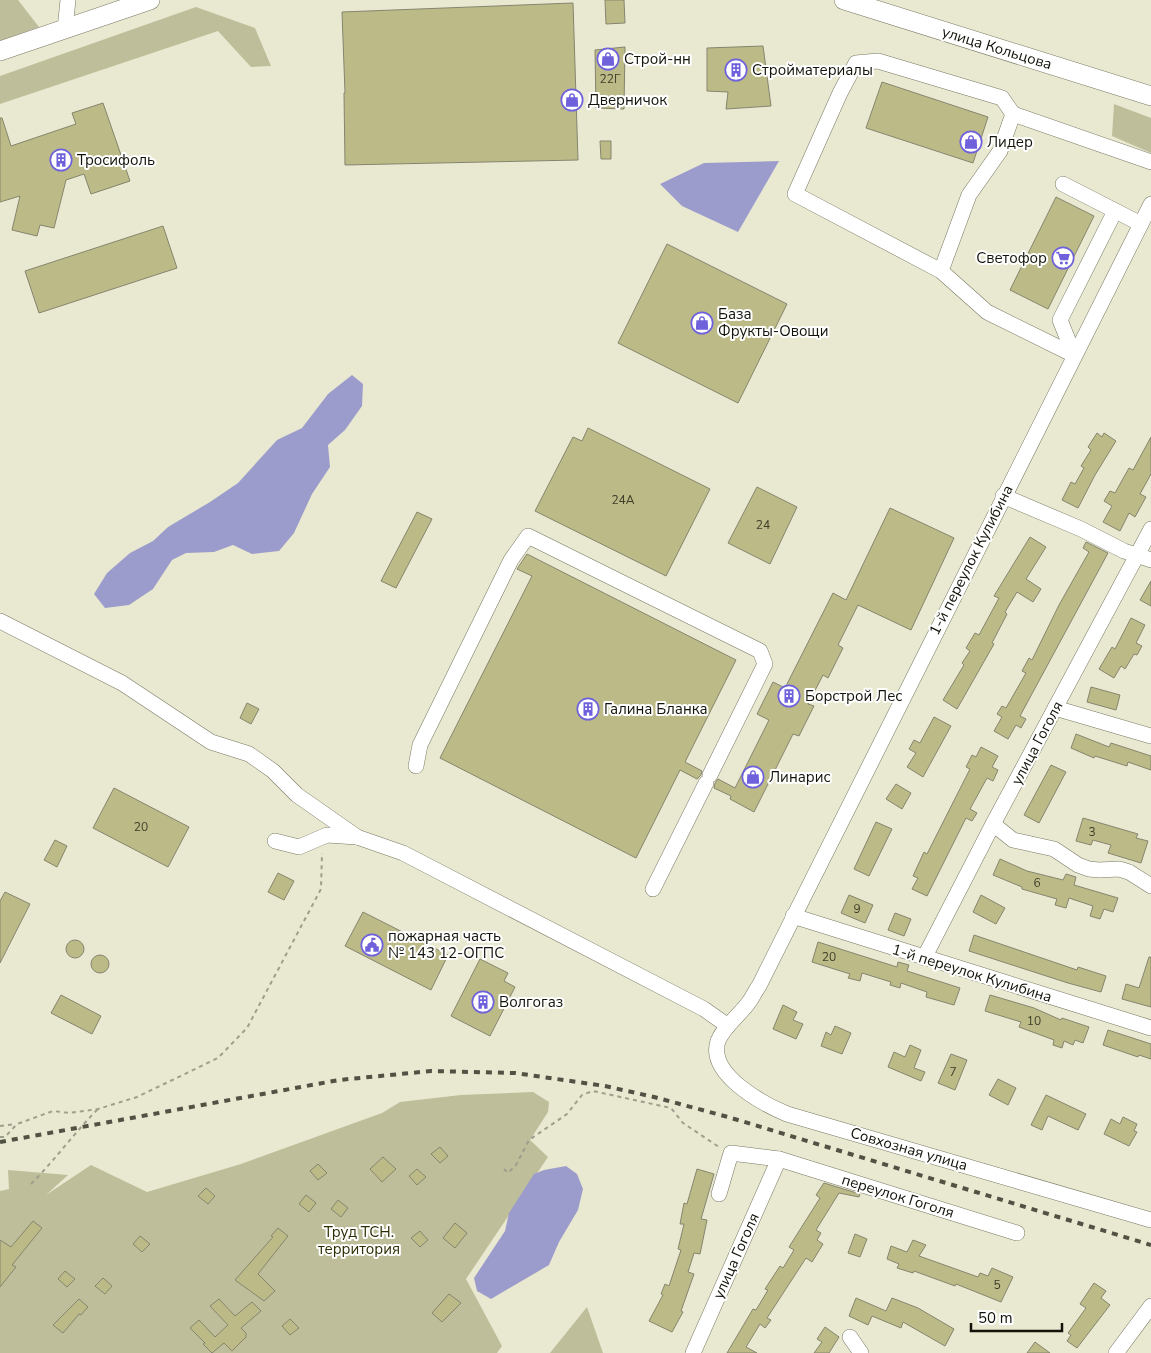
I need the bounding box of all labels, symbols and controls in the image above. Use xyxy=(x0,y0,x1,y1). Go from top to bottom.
street label: улица Кольцова xyxy=(940,22,1054,74)
shop icon: Строй-нн xyxy=(596,47,620,71)
place label: Строй-нн xyxy=(624,49,691,69)
building icon: Стройматериалы xyxy=(724,58,748,82)
place label: Стройматериалы xyxy=(752,60,873,80)
house number: 22Г xyxy=(600,71,621,87)
shop icon: Дверничок xyxy=(560,88,584,112)
place label: Дверничок xyxy=(588,90,667,110)
shop icon: Лидер xyxy=(959,130,983,154)
place label: Лидер xyxy=(987,132,1033,152)
building icon: Тросифоль xyxy=(49,148,73,172)
place label: Тросифоль xyxy=(77,150,155,170)
supermarket icon: Светофор xyxy=(1051,246,1075,270)
place label: Светофор xyxy=(976,248,1047,268)
place label: База Фрукты-Овощи xyxy=(718,304,829,341)
shop icon: База Фрукты-Овощи xyxy=(690,311,714,335)
street label: 1-й переулок Кулибина xyxy=(924,481,1018,639)
house number: 24А xyxy=(611,492,635,508)
house number: 24 xyxy=(756,517,770,533)
building icon: Борстрой Лес xyxy=(777,684,801,708)
place label: Борстрой Лес xyxy=(805,686,902,706)
building icon: Галина Бланка xyxy=(576,697,600,721)
street label: улица Гоголя xyxy=(1007,698,1067,788)
place label: Галина Бланка xyxy=(604,699,708,719)
shop icon: Линарис xyxy=(741,765,765,789)
place label: Линарис xyxy=(769,767,831,787)
house number: 20 xyxy=(134,819,148,835)
house number: 3 xyxy=(1088,824,1096,840)
house number: 6 xyxy=(1033,875,1041,891)
house number: 9 xyxy=(853,901,861,917)
place label: пожарная часть № 143 12-ОГПС xyxy=(388,926,504,963)
public building icon: пожарная часть № 143 12-ОГПС xyxy=(360,933,384,957)
street label: 1-й переулок Кулибина xyxy=(890,939,1054,1007)
house number: 20 xyxy=(822,949,836,965)
building icon: Волгогаз xyxy=(471,990,495,1014)
place label: Волгогаз xyxy=(499,992,563,1012)
house number: 10 xyxy=(1027,1013,1041,1029)
house number: 7 xyxy=(949,1064,957,1080)
street label: Совхозная улица xyxy=(848,1123,970,1175)
street label: переулок Гоголя xyxy=(839,1169,957,1223)
street label: улица Гоголя xyxy=(708,1210,764,1302)
park label: Труд ТСН. территория xyxy=(318,1222,400,1259)
house number: 5 xyxy=(993,1277,1001,1293)
scale bar xyxy=(971,1300,1062,1332)
text: 50 m xyxy=(978,1308,1013,1328)

